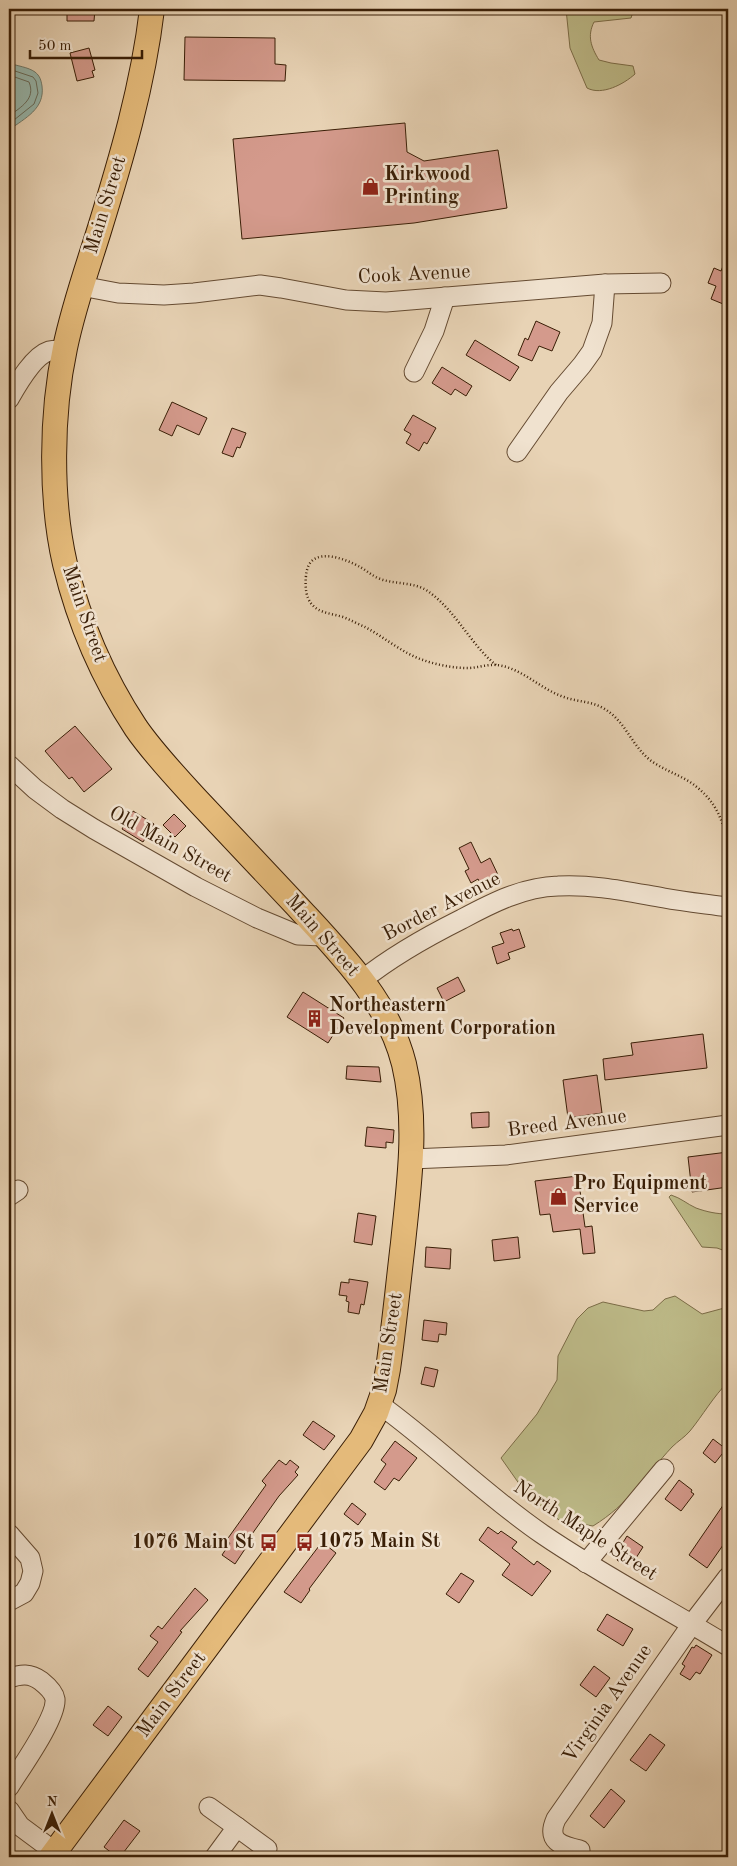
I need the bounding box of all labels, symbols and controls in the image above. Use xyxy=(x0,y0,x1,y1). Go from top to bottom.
scale bar xyxy=(30,28,142,60)
text: 50 m xyxy=(38,39,72,54)
street label: Main Street xyxy=(82,154,130,256)
place label: Kirkwood Printing xyxy=(384,165,471,208)
shop icon: Kirkwood Printing xyxy=(360,176,380,196)
street label: Cook Avenue xyxy=(357,262,471,288)
street label: Main Street xyxy=(58,563,110,665)
street label: Old Main Street xyxy=(105,803,235,887)
street label: Border Avenue xyxy=(380,869,504,945)
street label: Main Street xyxy=(281,891,363,981)
place label: Northeastern Development Corporation xyxy=(329,996,556,1039)
building icon: Northeastern Development Corporation xyxy=(305,1008,325,1028)
street label: Breed Avenue xyxy=(506,1107,628,1141)
place label: Pro Equipment Service xyxy=(573,1174,707,1217)
shop icon: Pro Equipment Service xyxy=(549,1186,569,1206)
street label: Main Street xyxy=(371,1291,407,1395)
street label: North Maple Street xyxy=(509,1477,661,1585)
place label: 1075 Main St xyxy=(318,1531,440,1552)
bus stop icon: 1075 Main St xyxy=(294,1532,314,1552)
place label: 1076 Main St xyxy=(132,1533,254,1553)
bus stop icon: 1076 Main St xyxy=(258,1533,278,1553)
street label: Virginia Avenue xyxy=(560,1641,656,1767)
street label: Main Street xyxy=(133,1648,211,1742)
north arrow xyxy=(28,1788,78,1838)
text: N xyxy=(47,1795,58,1809)

